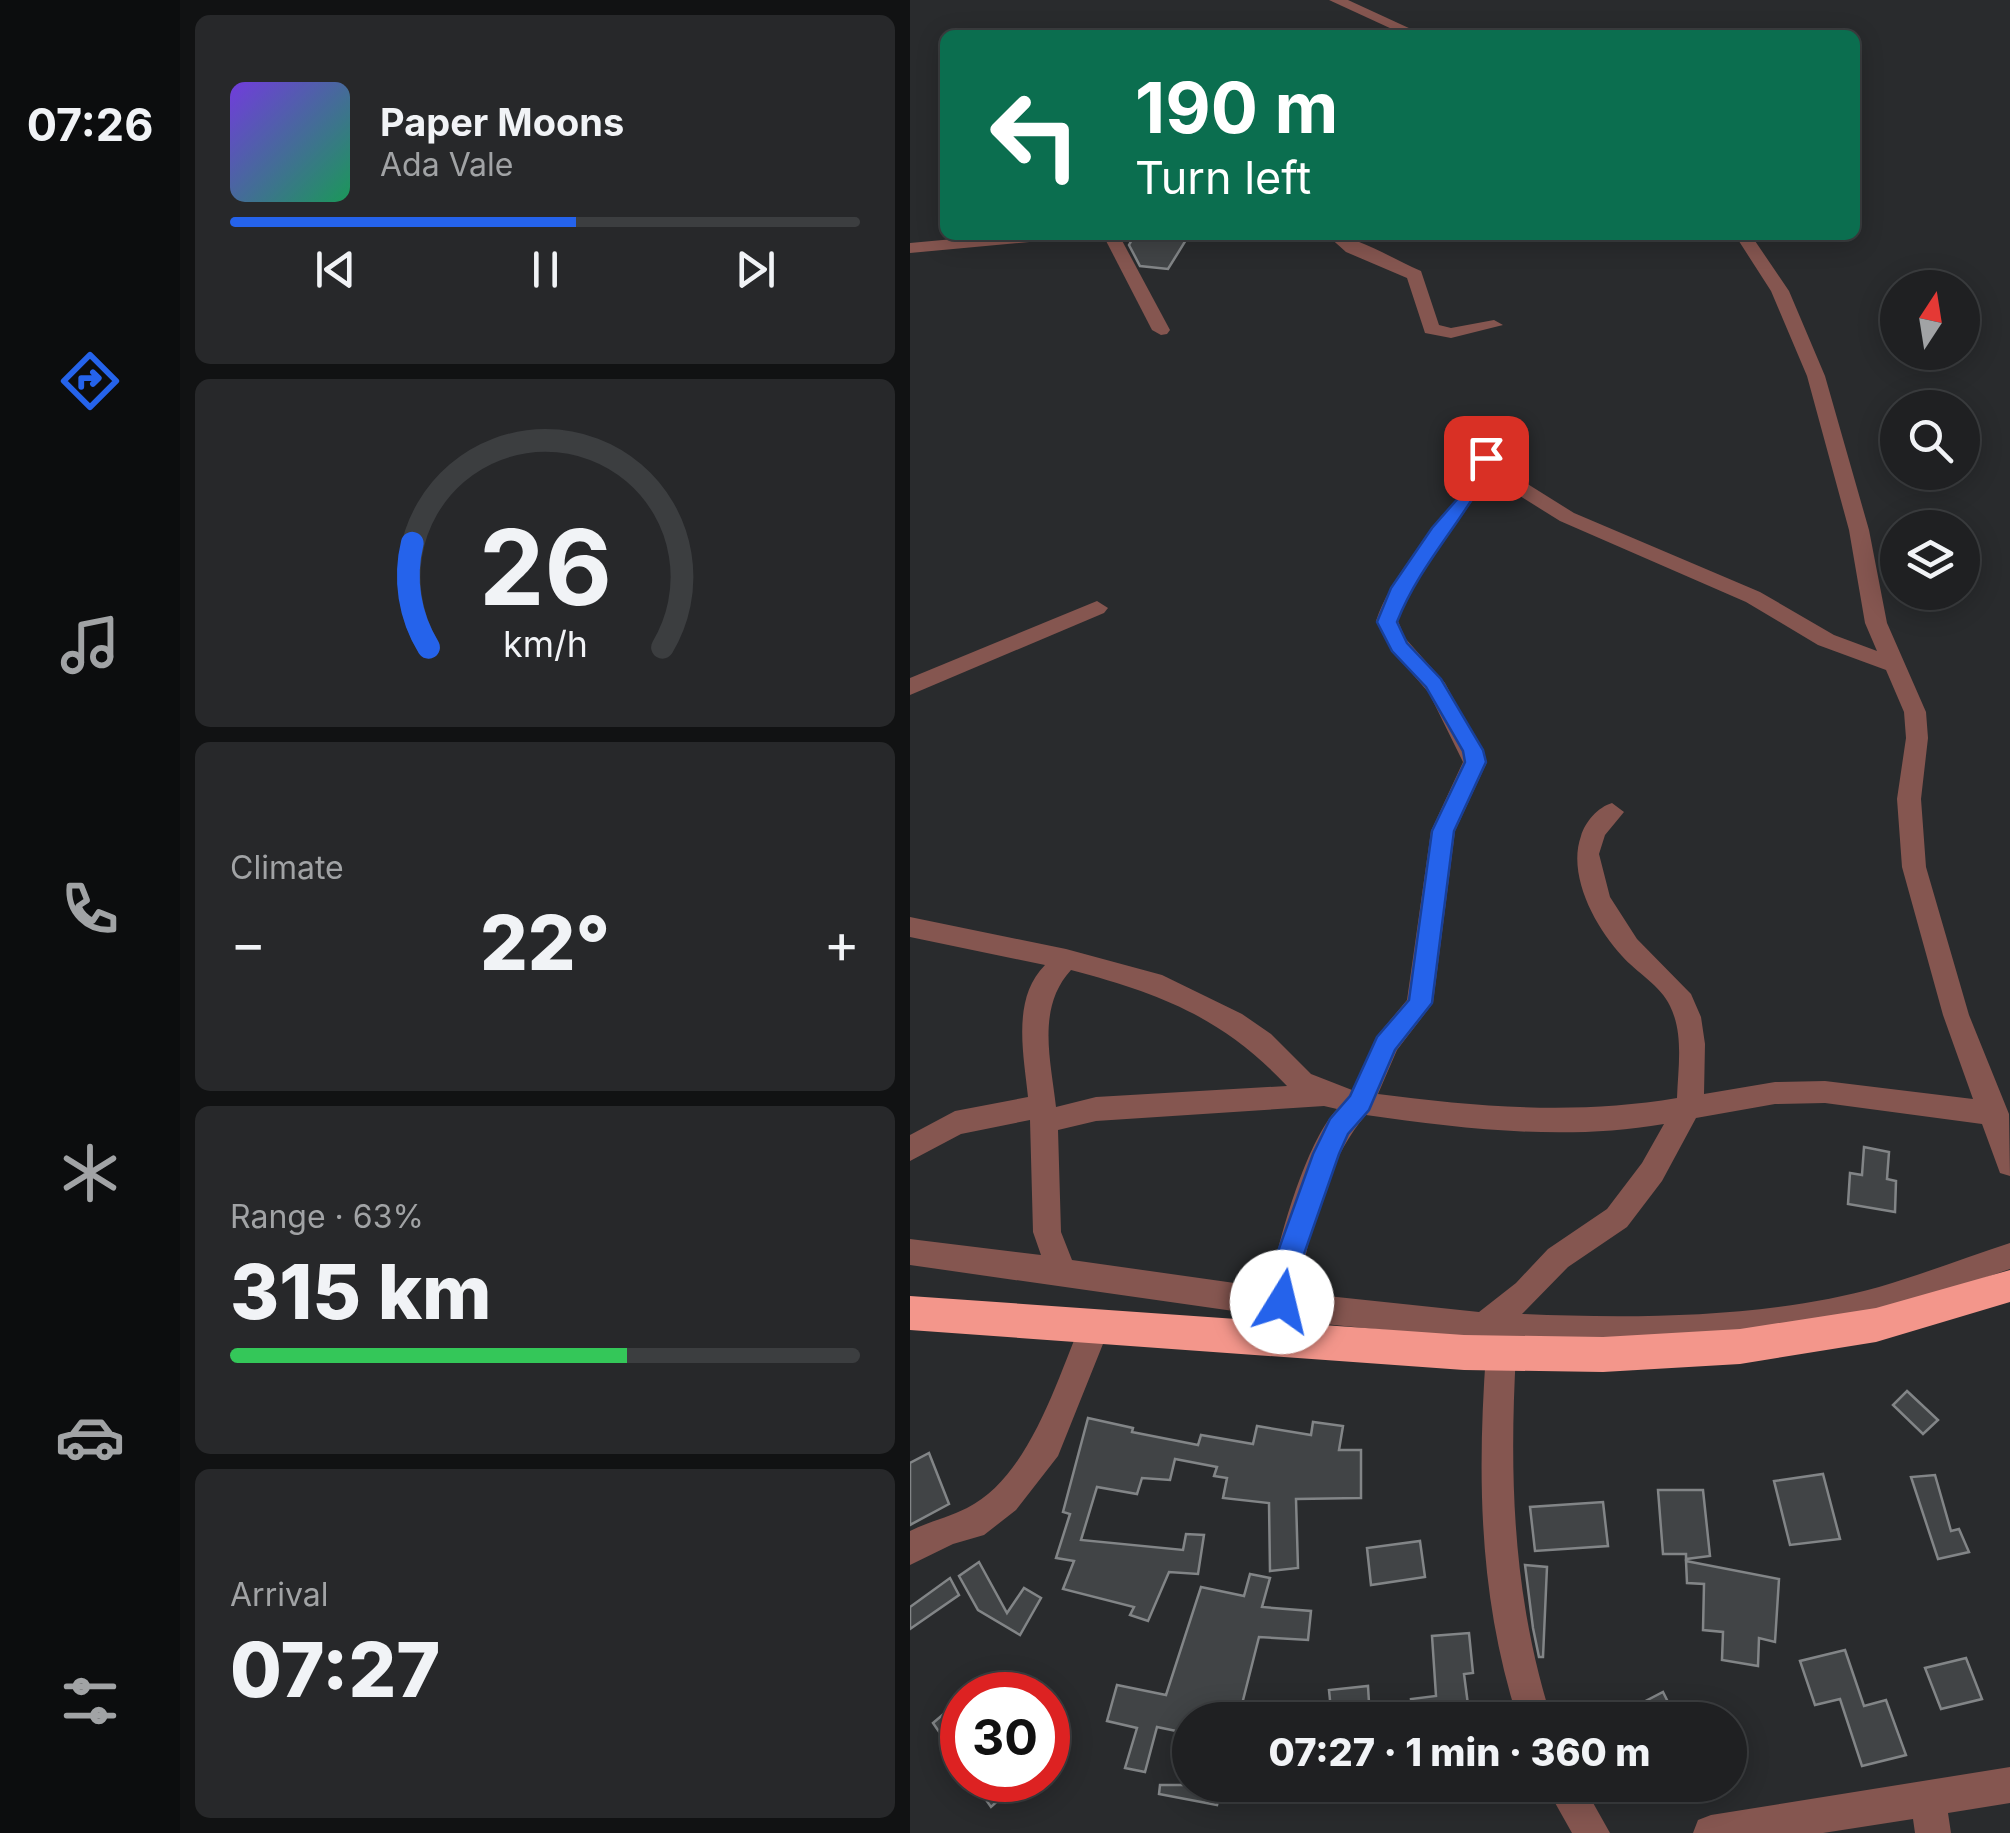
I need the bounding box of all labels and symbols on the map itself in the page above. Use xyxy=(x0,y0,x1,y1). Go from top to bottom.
north arrow xyxy=(1880,270,1980,370)
pin xyxy=(1444,416,1529,501)
position arrow xyxy=(1230,1250,1334,1354)
speed limit sign: 30 xyxy=(940,1672,1070,1802)

